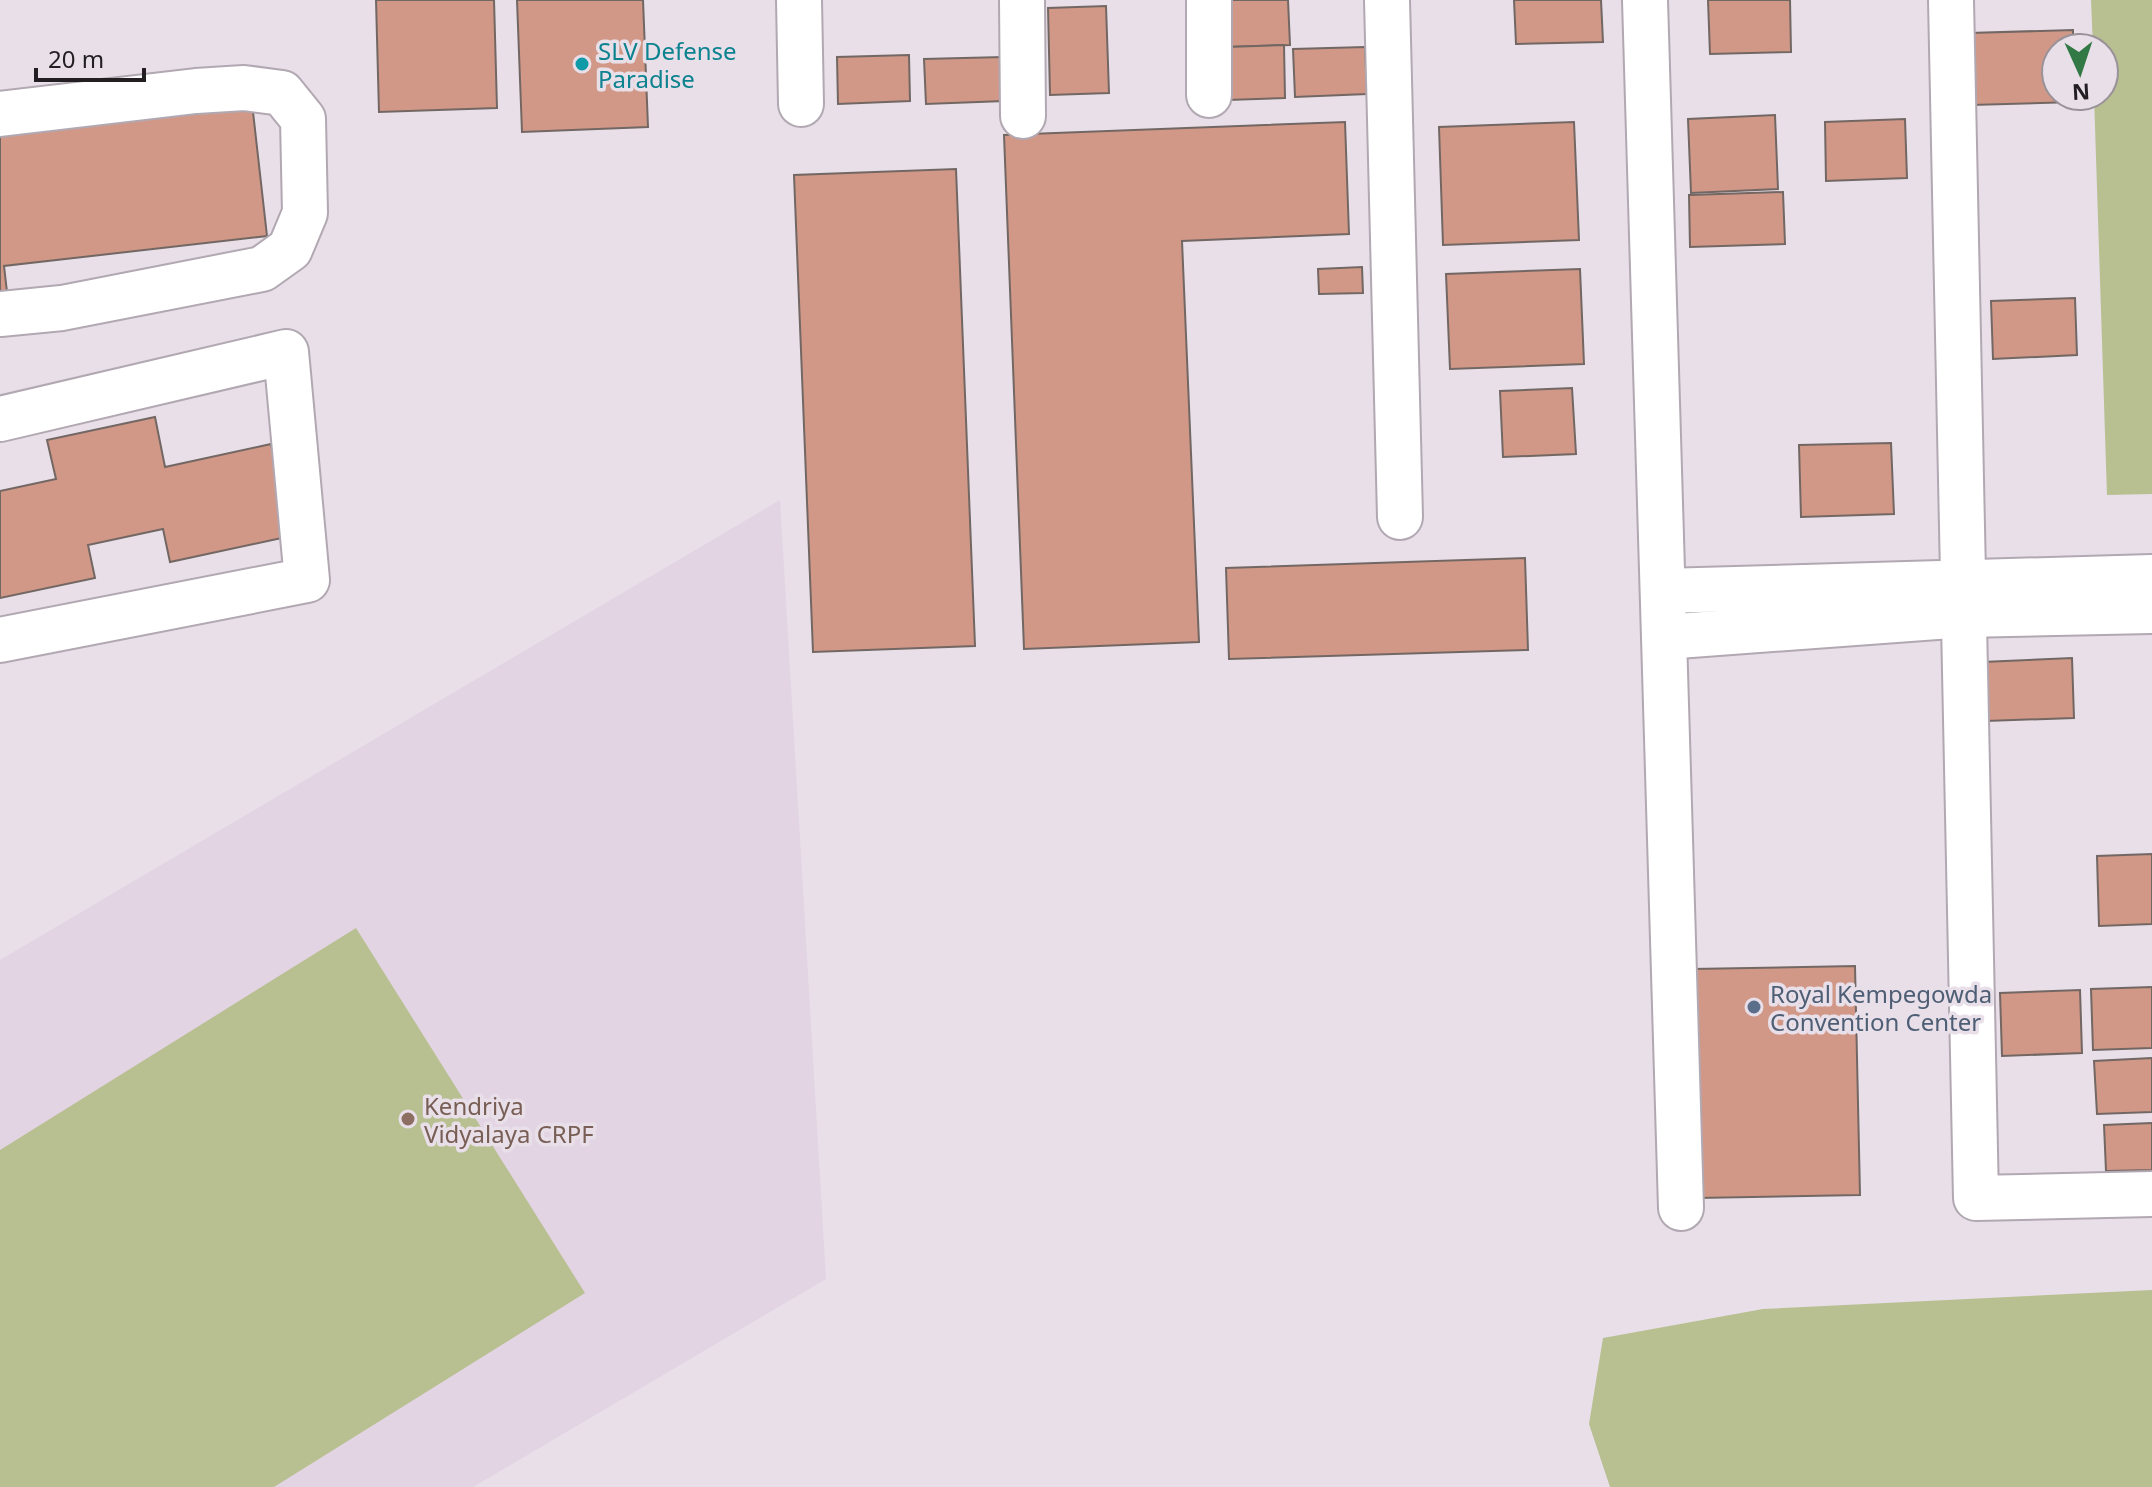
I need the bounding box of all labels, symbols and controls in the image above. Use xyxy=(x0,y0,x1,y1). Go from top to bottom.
scale bar xyxy=(36,32,144,82)
north arrow xyxy=(2040,32,2120,112)
place label: SLV Defense Paradise xyxy=(598,34,737,95)
text: 20 m xyxy=(48,42,104,75)
marker: SLV Defense Paradise xyxy=(573,55,591,73)
text: N xyxy=(2071,78,2091,108)
place label: Royal Kempegowda Convention Center xyxy=(1770,977,1992,1038)
marker: Royal Kempegowda Convention Center xyxy=(1745,998,1763,1016)
place label: Kendriya Vidyalaya CRPF xyxy=(424,1089,594,1150)
marker: Kendriya Vidyalaya CRPF xyxy=(399,1110,417,1128)

